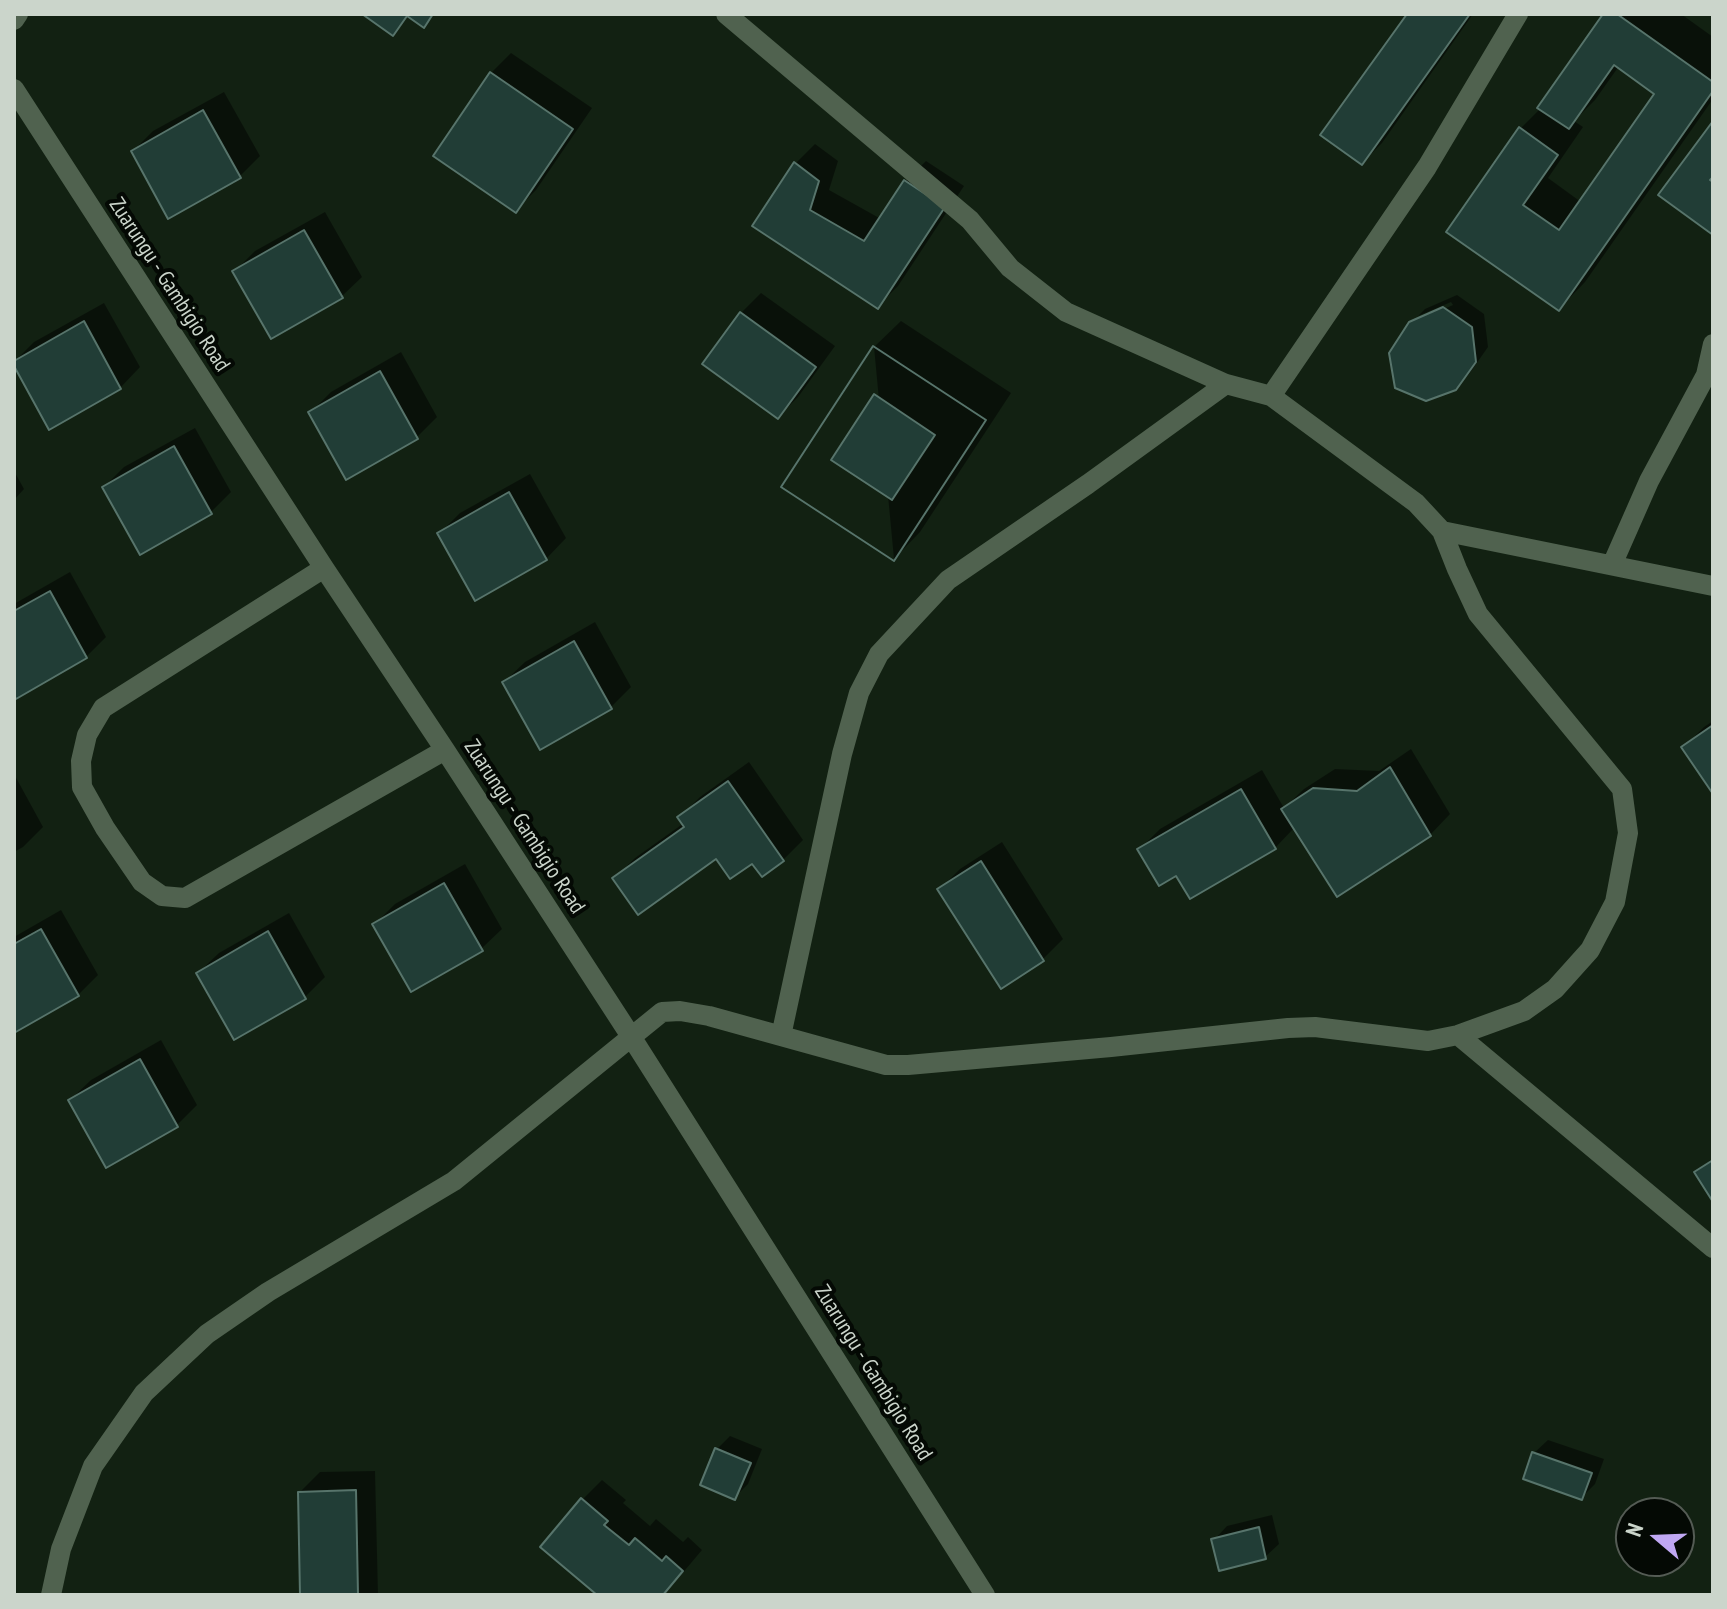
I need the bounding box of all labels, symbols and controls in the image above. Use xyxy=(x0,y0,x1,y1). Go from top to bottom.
street label: Zuarungu - Gambigio Road xyxy=(103,193,235,377)
street label: Zuarungu - Gambigio Road xyxy=(458,735,590,919)
street label: Zuarungu - Gambigio Road xyxy=(808,1280,938,1466)
north arrow xyxy=(1615,1497,1695,1577)
text: N xyxy=(1619,1520,1649,1540)

